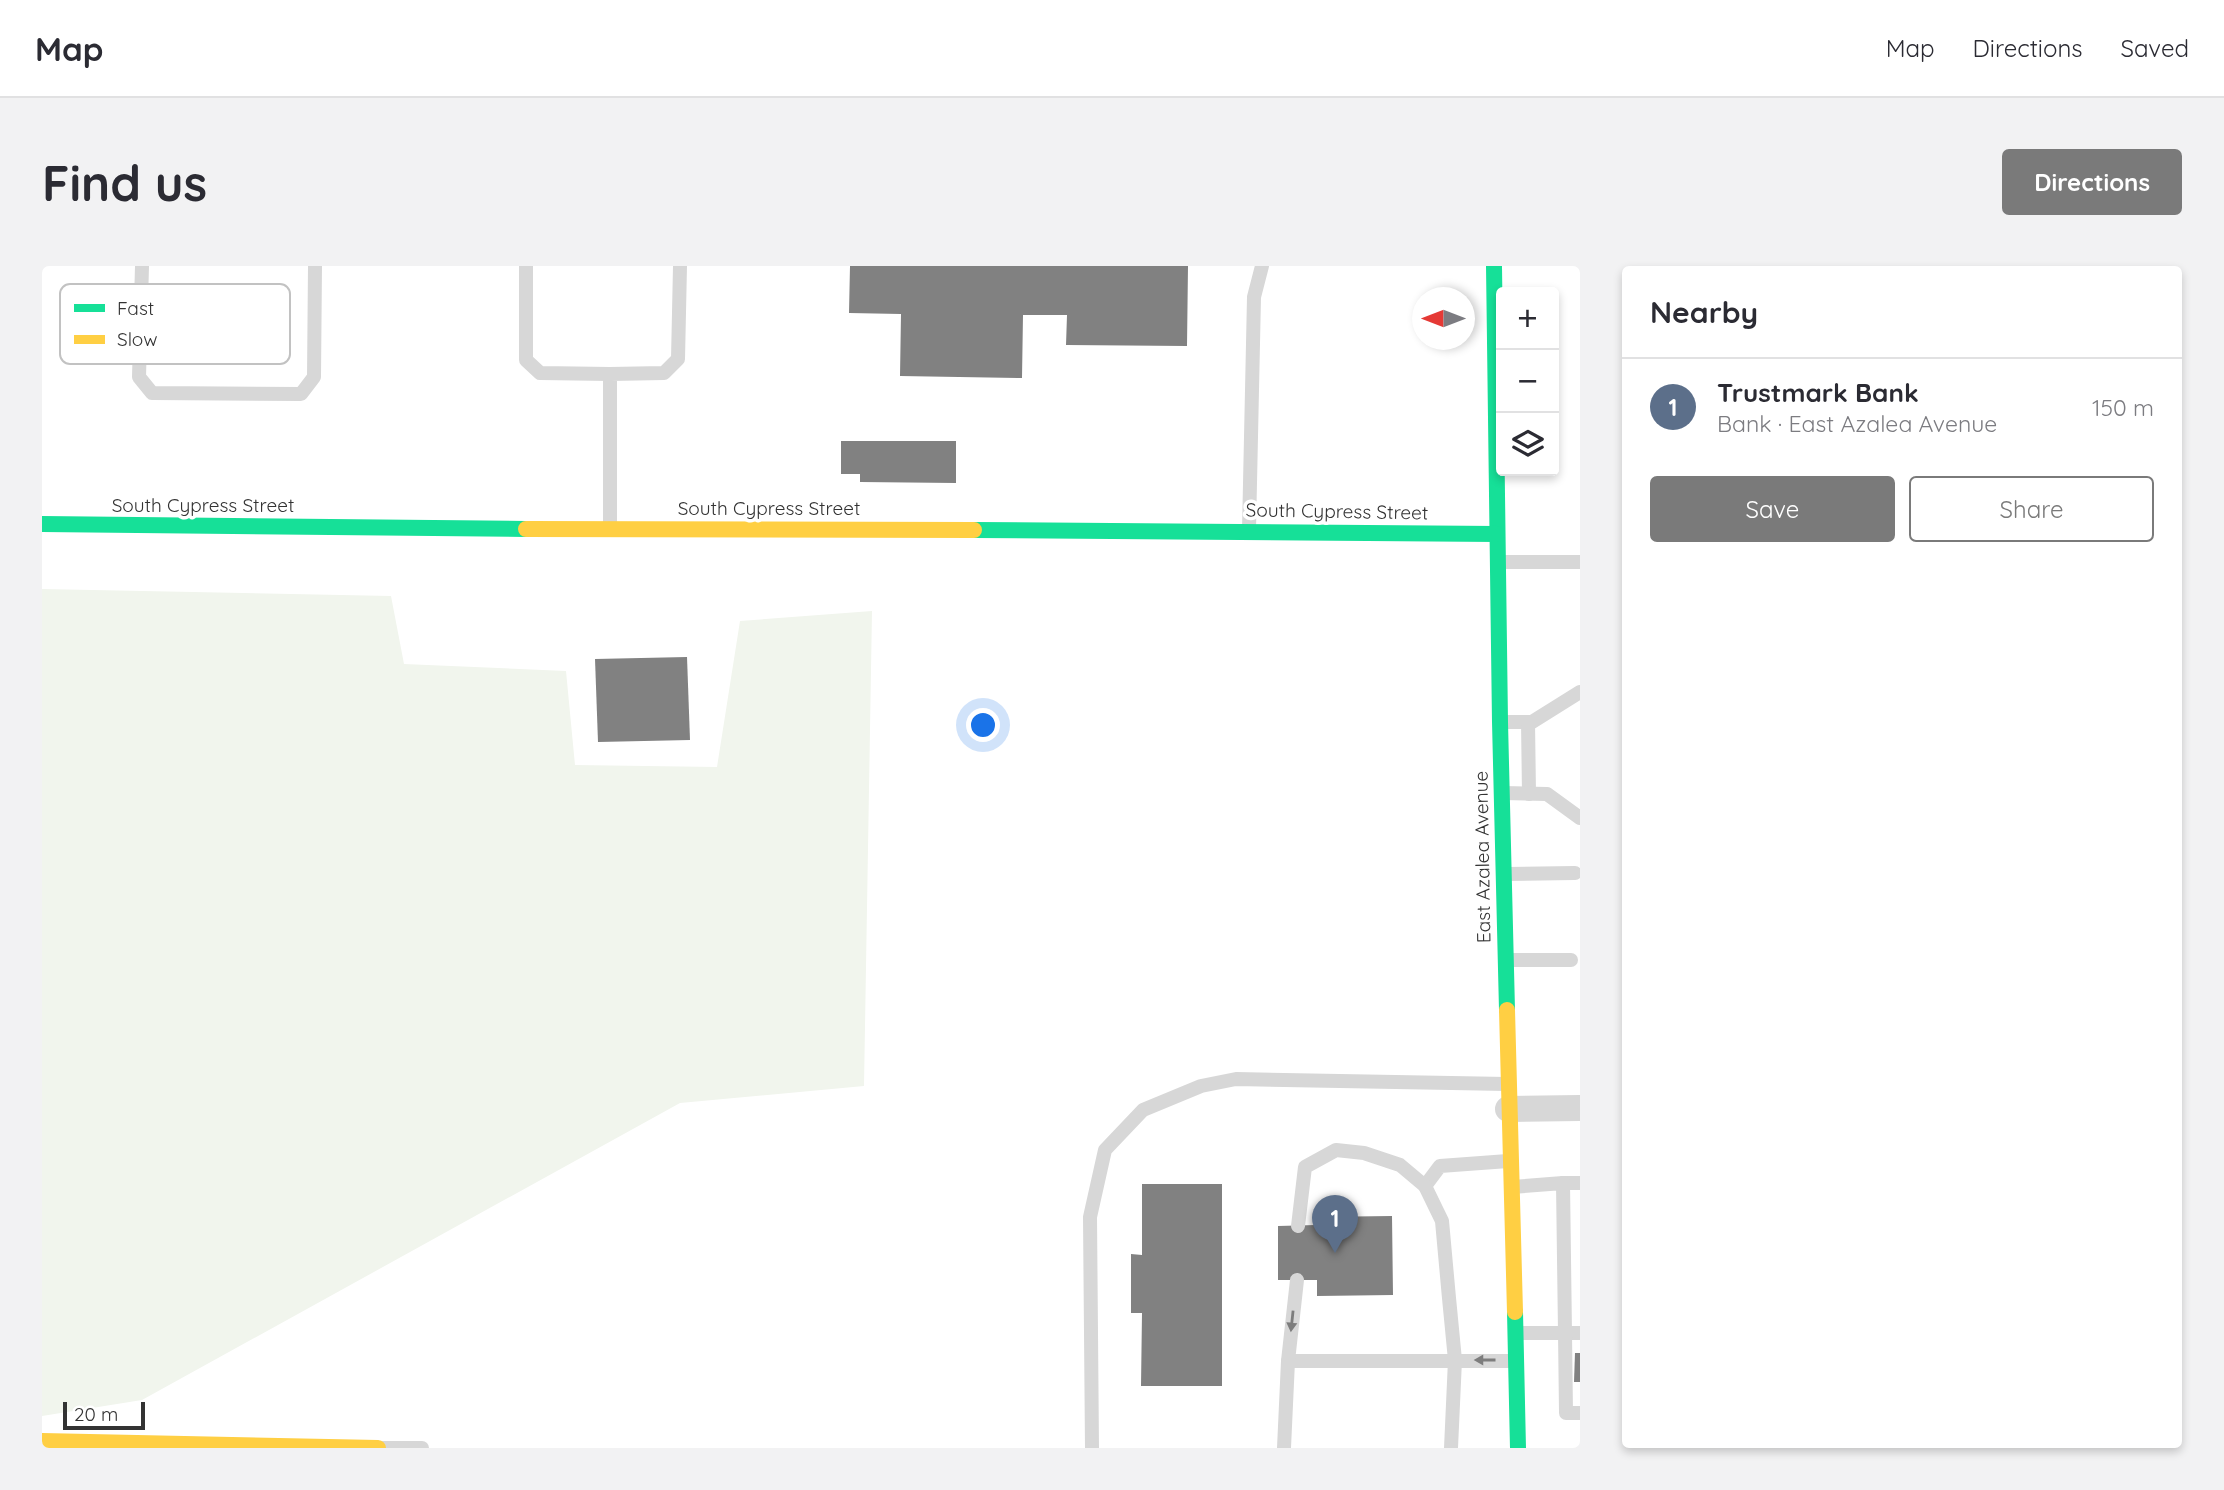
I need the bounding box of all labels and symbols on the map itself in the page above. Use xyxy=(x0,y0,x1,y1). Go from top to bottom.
legend xyxy=(60,284,290,364)
north arrow xyxy=(1412,287,1475,350)
text: Fast xyxy=(117,296,154,320)
text: Slow xyxy=(117,327,158,351)
street label: South Cypress Street xyxy=(112,493,294,517)
street label: South Cypress Street xyxy=(678,496,860,520)
street label: South Cypress Street xyxy=(1245,497,1429,525)
your location xyxy=(966,708,1000,742)
street label: East Azalea Avenue xyxy=(1468,771,1496,943)
pin: 1 xyxy=(1312,1195,1358,1253)
one-way arrow xyxy=(1287,1310,1298,1332)
one-way arrow xyxy=(1474,1354,1496,1366)
scale bar xyxy=(63,1399,145,1431)

